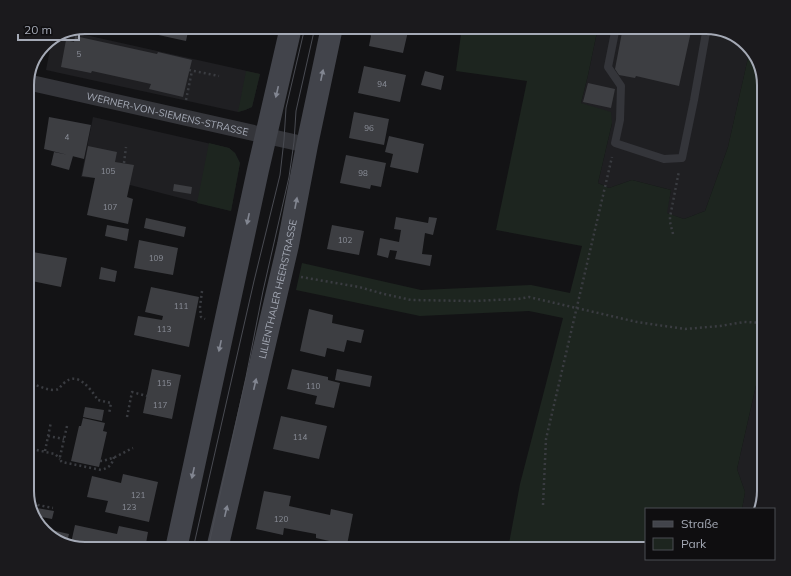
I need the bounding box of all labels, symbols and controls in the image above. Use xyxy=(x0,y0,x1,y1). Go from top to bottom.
scale bar xyxy=(18,16,79,42)
text: 20 m xyxy=(24,22,52,37)
house number: 5 xyxy=(77,49,82,59)
one-way arrow xyxy=(320,69,326,82)
house number: 94 xyxy=(377,79,387,89)
one-way arrow xyxy=(273,86,279,99)
street label: WERNER-VON-SIEMENS-STRASSE xyxy=(85,90,250,139)
house number: 96 xyxy=(364,123,374,133)
house number: 4 xyxy=(65,132,70,142)
house number: 105 xyxy=(101,166,115,176)
house number: 98 xyxy=(358,168,368,178)
one-way arrow xyxy=(293,197,299,209)
house number: 107 xyxy=(103,202,117,212)
one-way arrow xyxy=(244,213,250,225)
street label: LILIENTHALER HEERSTRASSE xyxy=(256,218,300,360)
house number: 102 xyxy=(338,235,352,245)
house number: 109 xyxy=(149,253,163,263)
house number: 111 xyxy=(174,301,188,311)
house number: 113 xyxy=(157,324,171,334)
one-way arrow xyxy=(217,340,223,352)
house number: 115 xyxy=(157,378,171,388)
one-way arrow xyxy=(253,378,259,391)
house number: 110 xyxy=(306,381,320,391)
house number: 117 xyxy=(153,400,167,410)
house number: 114 xyxy=(293,432,307,442)
one-way arrow xyxy=(189,467,195,479)
house number: 121 xyxy=(131,490,145,500)
house number: 123 xyxy=(122,502,136,512)
one-way arrow xyxy=(224,505,230,517)
legend xyxy=(645,508,775,560)
house number: 120 xyxy=(274,514,288,524)
text: Straße xyxy=(681,516,718,531)
text: Park xyxy=(681,536,707,551)

